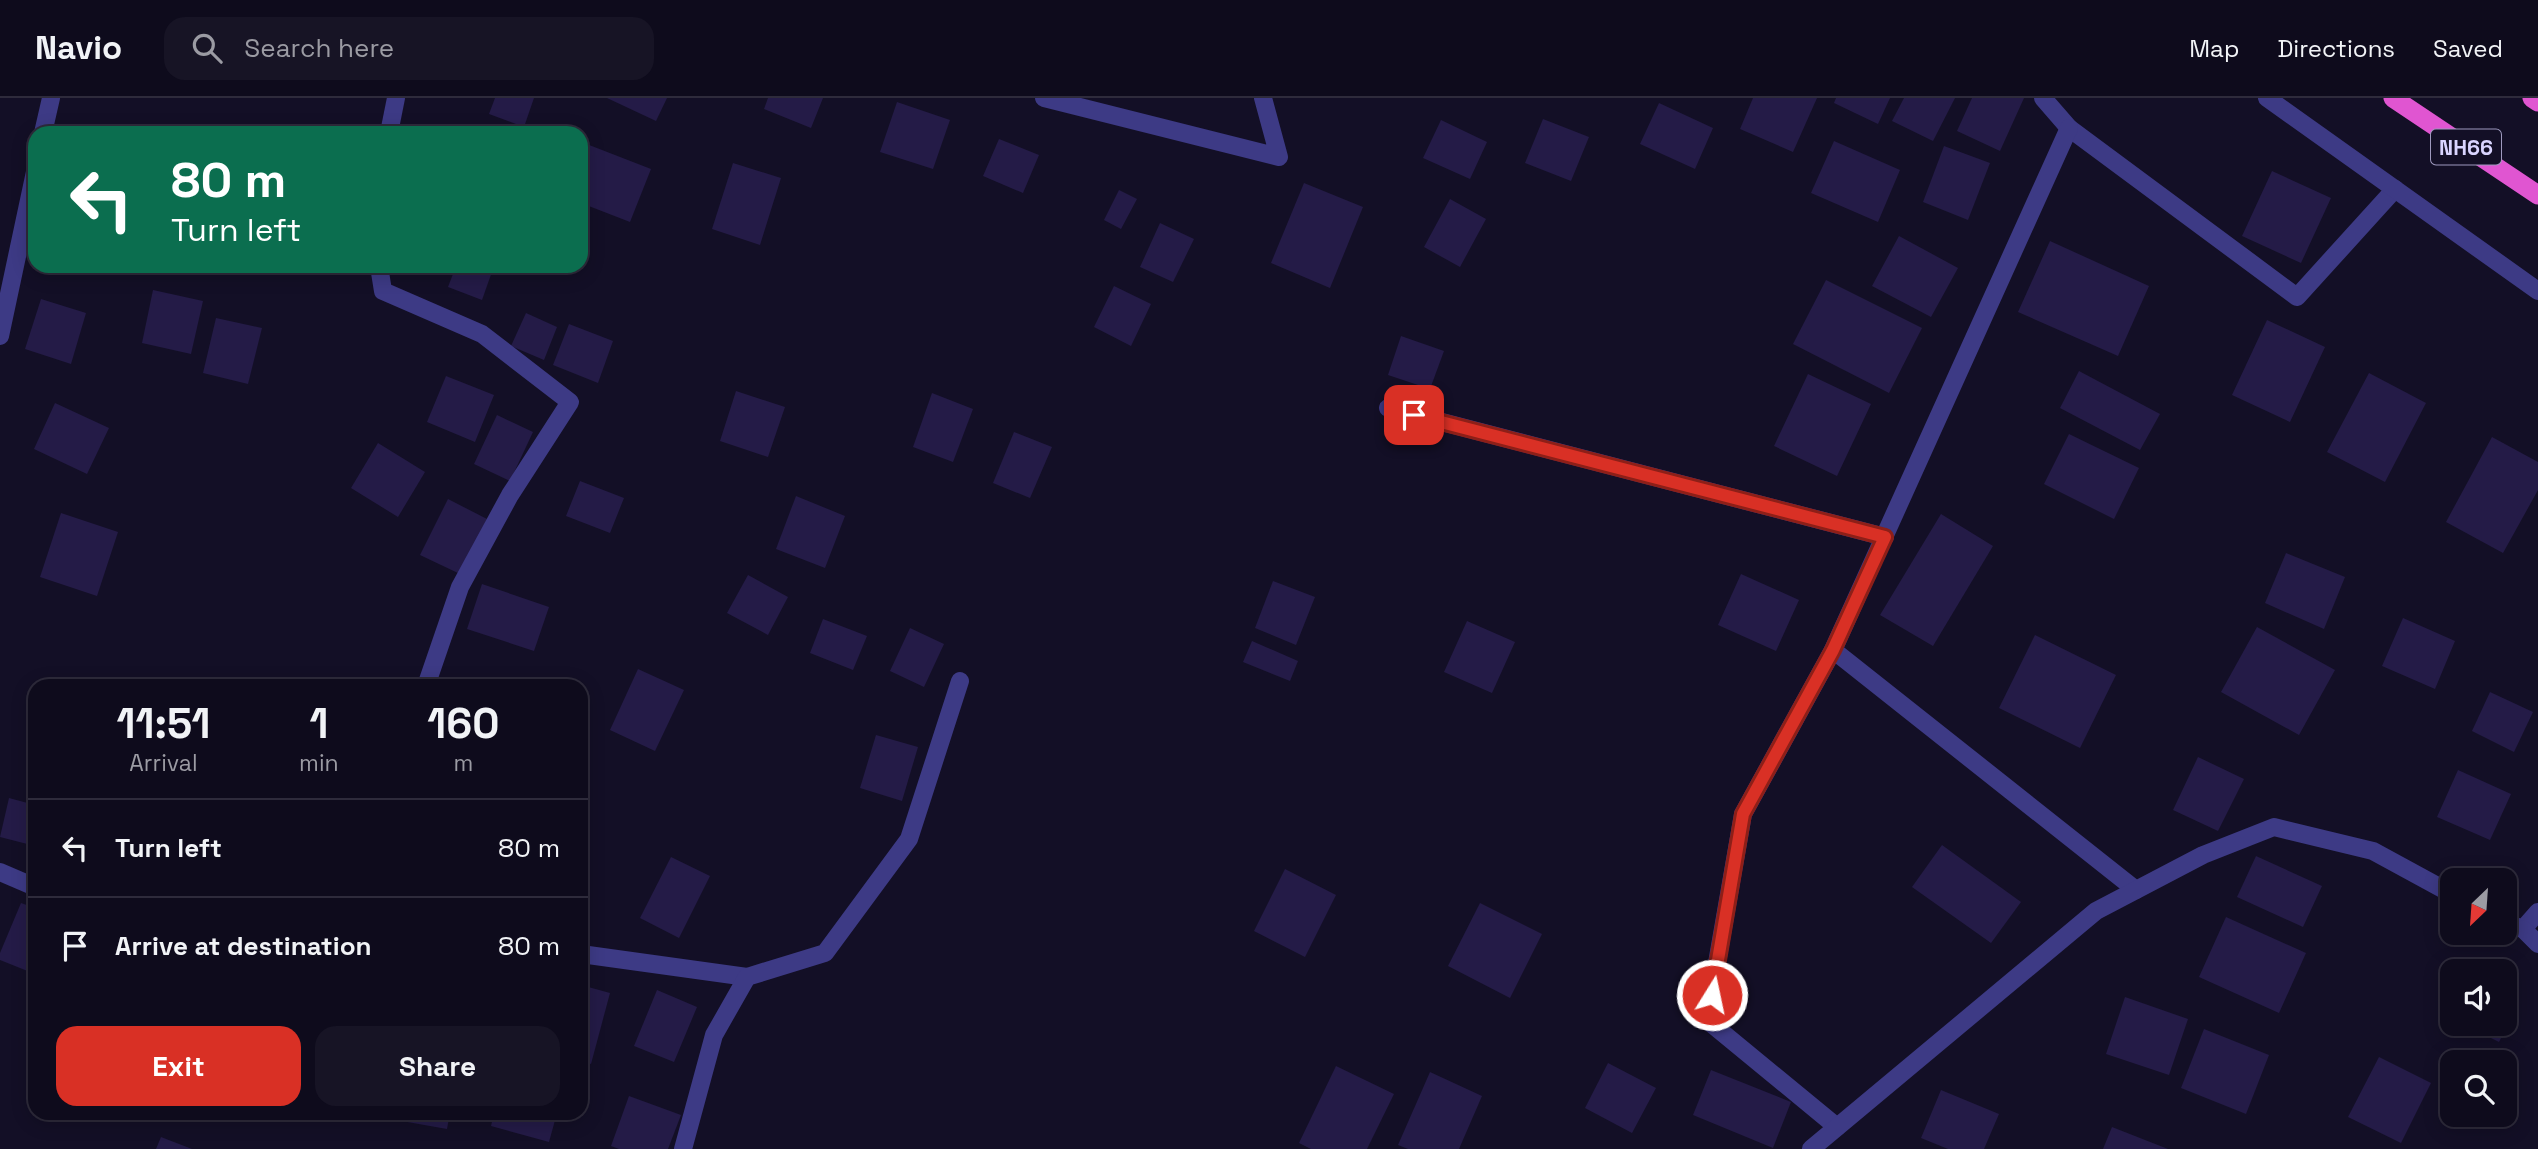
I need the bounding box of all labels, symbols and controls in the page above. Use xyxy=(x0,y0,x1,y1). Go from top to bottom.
search box xyxy=(164,17,654,80)
text: Navio xyxy=(35,27,122,69)
icon: search xyxy=(188,29,226,67)
text: Search here xyxy=(244,31,394,65)
text: Map xyxy=(2189,33,2239,64)
text: Directions xyxy=(2277,33,2395,64)
text: Saved xyxy=(2433,33,2503,64)
road number: NH66 xyxy=(2431,130,2501,164)
text: 80 m xyxy=(171,149,286,211)
icon: left xyxy=(56,154,147,245)
text: Turn left xyxy=(171,210,301,250)
pin xyxy=(1384,385,1444,445)
icon: arrive xyxy=(1395,396,1433,434)
text: 11:51 xyxy=(117,697,211,750)
text: 1 xyxy=(309,697,328,750)
text: 160 xyxy=(427,697,499,750)
text: Arrival xyxy=(129,748,198,778)
text: min xyxy=(299,748,339,778)
text: m xyxy=(453,748,473,778)
icon: left xyxy=(56,829,94,867)
text: Turn left xyxy=(115,831,222,865)
text: 80 m xyxy=(498,831,560,865)
north arrow xyxy=(2440,868,2516,945)
map controls xyxy=(2440,868,2517,1127)
icon: arrive xyxy=(56,927,94,965)
text: Arrive at destination xyxy=(115,929,372,963)
text: 80 m xyxy=(498,929,560,963)
position arrow xyxy=(1675,958,1749,1032)
button: sound xyxy=(2440,959,2517,1036)
button: Exit xyxy=(56,1026,301,1106)
button: Share xyxy=(315,1026,560,1106)
button: search xyxy=(2440,1050,2517,1127)

